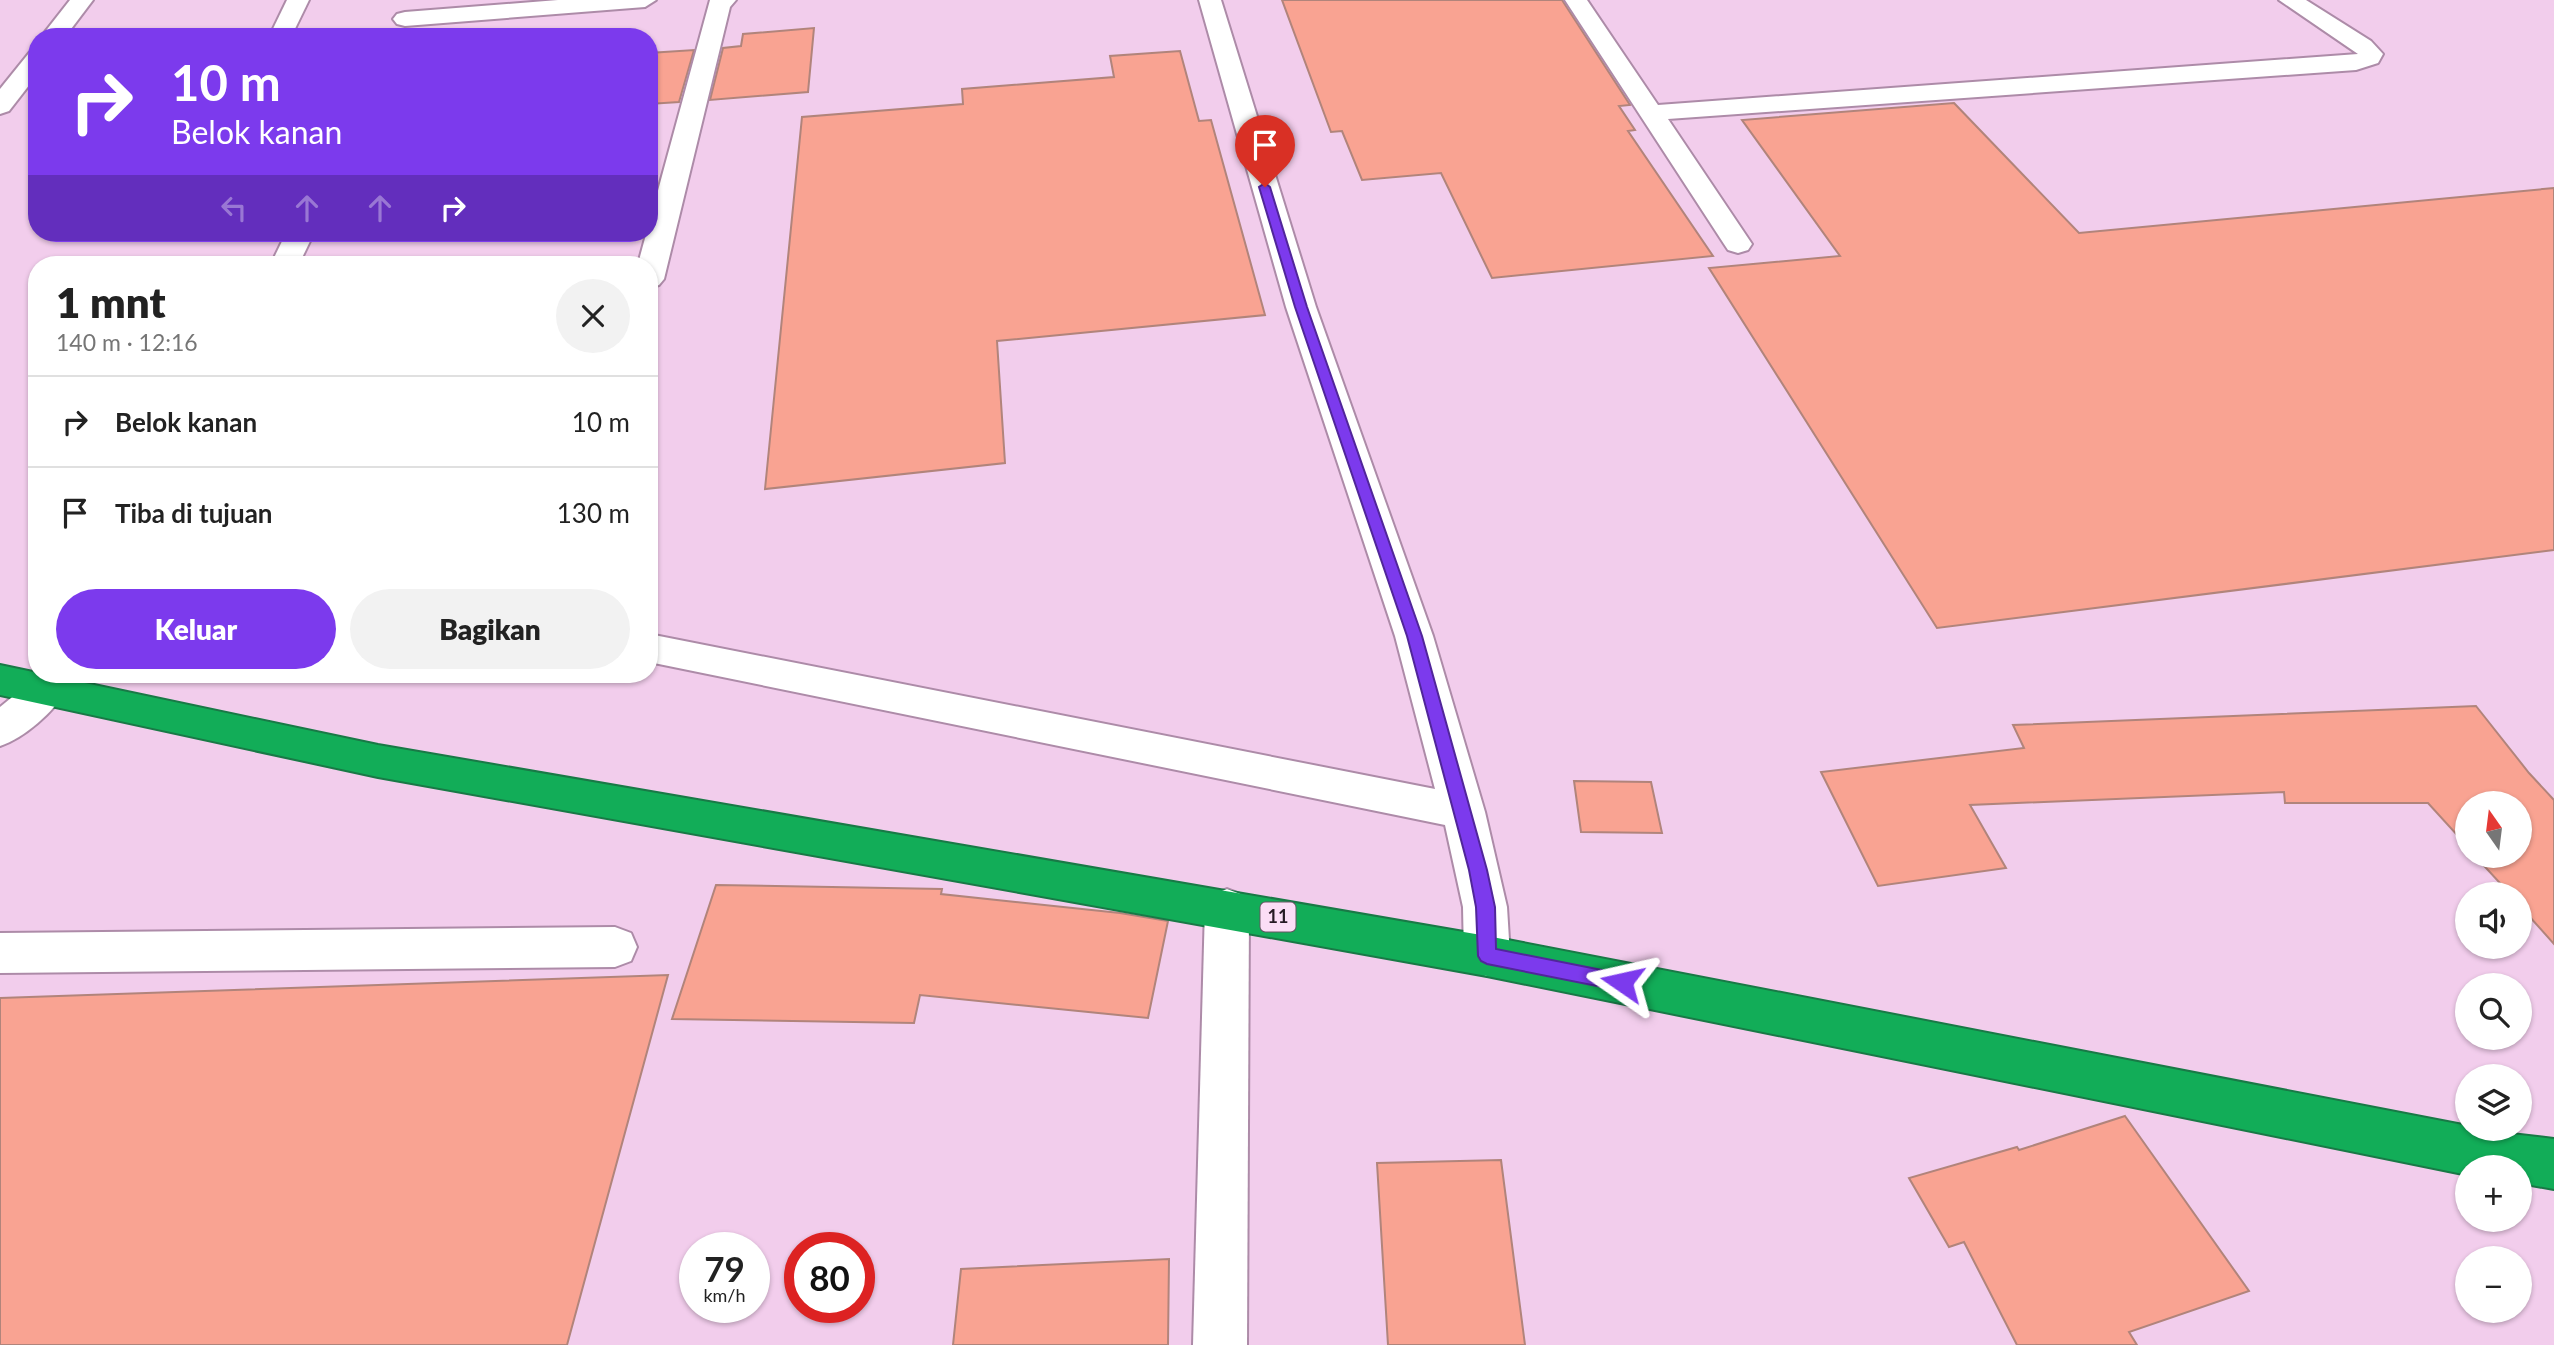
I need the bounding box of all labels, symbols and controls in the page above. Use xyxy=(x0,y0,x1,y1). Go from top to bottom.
text: 10 m xyxy=(171,53,281,111)
icon: right xyxy=(56,56,147,147)
text: Belok kanan xyxy=(171,112,342,151)
pin xyxy=(1235,115,1295,187)
icon: arrive xyxy=(1246,126,1284,164)
icon: left xyxy=(215,189,253,227)
icon: ahead xyxy=(288,189,326,227)
icon: ahead xyxy=(361,189,399,227)
icon: right xyxy=(434,189,472,227)
text: 1 mnt xyxy=(56,277,166,327)
button: close xyxy=(556,279,630,353)
text: 140 m · 12:16 xyxy=(56,328,198,356)
icon: right xyxy=(56,403,94,441)
text: Belok kanan xyxy=(115,406,257,438)
text: 10 m xyxy=(572,406,630,438)
icon: arrive xyxy=(56,494,94,532)
text: Tiba di tujuan xyxy=(115,497,273,529)
text: 130 m xyxy=(557,497,630,529)
button: Keluar xyxy=(56,589,336,669)
button: Bagikan xyxy=(350,589,630,669)
north arrow xyxy=(2455,791,2532,868)
map controls xyxy=(2455,791,2532,1323)
button: sound xyxy=(2455,882,2532,959)
road number: 11 xyxy=(1260,902,1296,932)
position arrow xyxy=(1585,945,1659,1019)
button: search xyxy=(2455,973,2532,1050)
button: layers xyxy=(2455,1064,2532,1141)
button: + xyxy=(2455,1155,2532,1232)
speed limit sign: 80 xyxy=(784,1232,875,1323)
button: − xyxy=(2455,1246,2532,1323)
text: 79 xyxy=(704,1247,745,1289)
text: km/h xyxy=(703,1284,746,1306)

